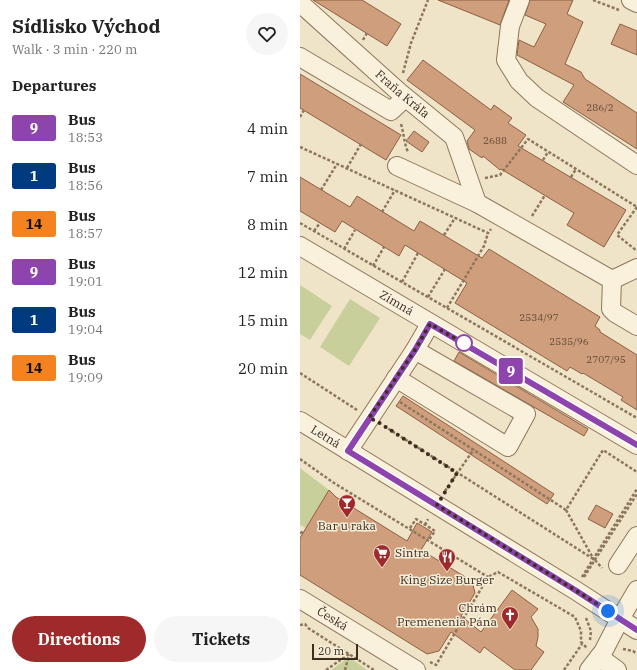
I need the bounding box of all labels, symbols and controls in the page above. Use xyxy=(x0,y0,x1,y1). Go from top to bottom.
button: heart xyxy=(246,13,288,55)
text: Sídlisko Východ xyxy=(12,14,161,38)
text: Walk · 3 min · 220 m xyxy=(12,41,137,58)
street label: Fraňa Kráľa xyxy=(372,66,433,121)
text: Departures xyxy=(12,76,96,95)
house number: 286/2 xyxy=(586,101,614,114)
text: Bus xyxy=(68,110,96,129)
text: 9 xyxy=(30,119,38,137)
text: 4 min xyxy=(247,119,288,138)
text: 18:53 xyxy=(68,129,103,146)
house number: 2688 xyxy=(483,134,507,147)
text: Bus xyxy=(68,158,96,177)
text: 1 xyxy=(30,167,38,185)
text: 7 min xyxy=(247,167,288,186)
text: 18:56 xyxy=(68,177,103,194)
text: Bus xyxy=(68,206,96,225)
text: 14 xyxy=(26,215,42,233)
text: 8 min xyxy=(247,215,288,234)
text: 18:57 xyxy=(68,225,103,242)
text: Bus xyxy=(68,254,96,273)
text: 9 xyxy=(30,263,38,281)
text: 12 min xyxy=(238,263,288,282)
text: 19:01 xyxy=(68,273,103,290)
street label: Zimná xyxy=(377,287,417,319)
text: Bus xyxy=(68,302,96,321)
text: 1 xyxy=(30,311,38,329)
text: 15 min xyxy=(238,311,288,330)
house number: 2534/97 xyxy=(519,311,559,324)
text: 19:04 xyxy=(68,321,103,338)
unlabelled marker xyxy=(455,334,473,352)
house number: 2535/96 xyxy=(549,335,589,348)
text: Bus xyxy=(68,350,96,369)
house number: 2707/95 xyxy=(586,353,626,366)
line badge: 9 xyxy=(498,358,524,384)
text: 14 xyxy=(26,359,42,377)
text: 20 min xyxy=(238,359,288,378)
text: 9 xyxy=(507,362,515,380)
text: 19:09 xyxy=(68,369,103,386)
street label: Letná xyxy=(308,421,344,451)
bar icon: Bar u raka xyxy=(337,493,357,518)
place label: Bar u raka xyxy=(318,518,377,533)
supermarket icon: Sintra xyxy=(372,543,392,568)
place label: Sintra xyxy=(395,545,430,560)
restaurant icon: King Size Burger xyxy=(437,547,457,572)
place label: King Size Burger xyxy=(400,572,495,587)
place label: Chrám Premenenia Pána xyxy=(397,600,498,629)
your location xyxy=(598,601,618,621)
street label: Česká xyxy=(314,603,351,634)
church icon: Chrám Premenenia Pána xyxy=(500,605,520,630)
button: Directions xyxy=(12,616,146,662)
button: Tickets xyxy=(154,616,288,662)
scale bar xyxy=(312,642,358,661)
text: 20 m xyxy=(318,644,344,658)

